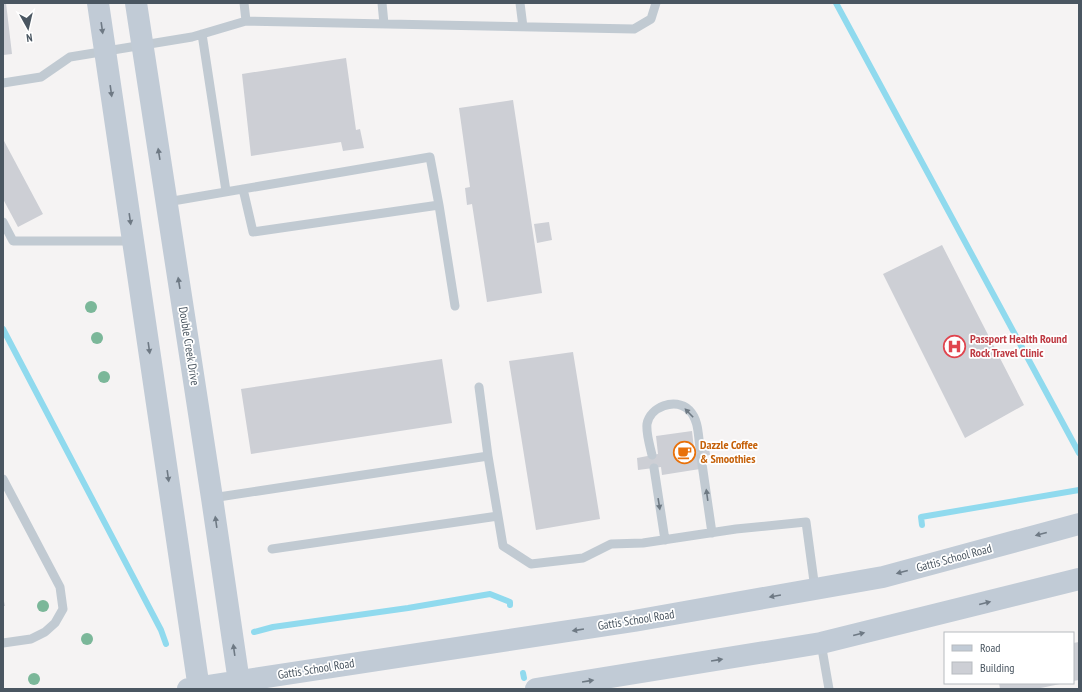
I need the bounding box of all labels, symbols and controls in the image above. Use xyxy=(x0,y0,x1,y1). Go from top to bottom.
north arrow xyxy=(8,8,48,48)
one-way arrow xyxy=(99,21,105,34)
text: N xyxy=(25,31,33,45)
one-way arrow xyxy=(108,85,114,97)
one-way arrow xyxy=(156,148,162,160)
one-way arrow xyxy=(127,213,133,225)
one-way arrow xyxy=(176,276,182,289)
street label: Double Creek Drive xyxy=(176,306,203,386)
place label: Passport Health Round Rock Travel Clinic xyxy=(970,331,1067,360)
hospital icon: Passport Health Round Rock Travel Clinic xyxy=(942,333,968,359)
one-way arrow xyxy=(146,342,152,354)
one-way arrow xyxy=(684,408,694,417)
place label: Dazzle Coffee & Smoothies xyxy=(700,437,758,466)
cafe icon: Dazzle Coffee & Smoothies xyxy=(671,439,697,465)
one-way arrow xyxy=(165,470,171,483)
one-way arrow xyxy=(704,489,710,501)
one-way arrow xyxy=(656,498,662,510)
one-way arrow xyxy=(213,516,219,528)
one-way arrow xyxy=(1035,531,1047,537)
street label: Gattis School Road xyxy=(915,540,993,575)
one-way arrow xyxy=(896,569,908,575)
one-way arrow xyxy=(769,593,781,599)
one-way arrow xyxy=(979,600,991,606)
street label: Gattis School Road xyxy=(597,606,675,633)
one-way arrow xyxy=(571,627,584,633)
one-way arrow xyxy=(853,631,865,637)
legend xyxy=(944,632,1074,684)
text: Road xyxy=(980,640,1000,655)
one-way arrow xyxy=(231,644,237,656)
street label: Gattis School Road xyxy=(277,655,355,682)
one-way arrow xyxy=(711,657,723,663)
text: Building xyxy=(980,660,1015,675)
one-way arrow xyxy=(582,678,595,684)

